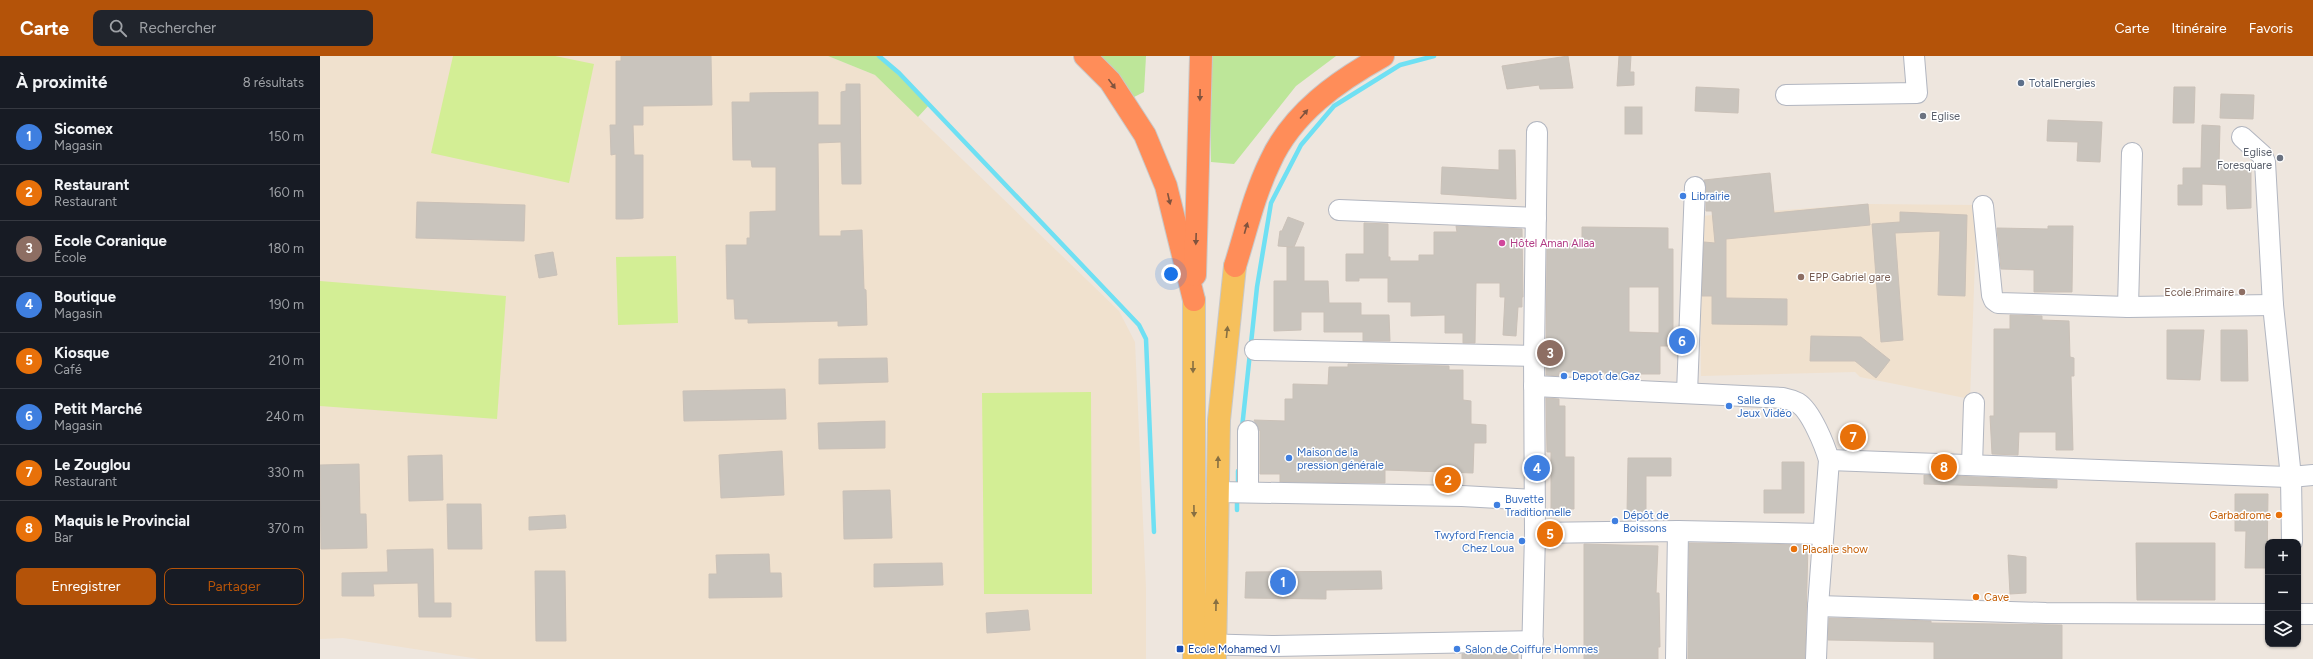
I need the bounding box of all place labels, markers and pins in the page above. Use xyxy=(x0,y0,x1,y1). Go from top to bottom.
place label: TotalEnergies xyxy=(2029,77,2095,90)
marker: TotalEnergies xyxy=(2016,78,2026,88)
place label: Eglise xyxy=(1931,110,1960,123)
marker: Eglise xyxy=(1918,111,1928,121)
place label: Eglise Foresquare xyxy=(2217,146,2272,172)
marker: Eglise Foresquare xyxy=(2275,153,2285,163)
place label: Librairie xyxy=(1691,190,1730,203)
marker: Librairie xyxy=(1678,191,1688,201)
place label: Hôtel Aman Allaa xyxy=(1510,237,1595,250)
marker: Hôtel Aman Allaa xyxy=(1497,238,1507,248)
place label: EPP Gabriel gare xyxy=(1809,271,1891,284)
marker: EPP Gabriel gare xyxy=(1796,272,1806,282)
place label: Ecole Primaire xyxy=(2164,286,2234,299)
marker: Ecole Primaire xyxy=(2237,287,2247,297)
pin: 6 xyxy=(1669,326,1695,356)
pin: 3 xyxy=(1537,338,1563,368)
place label: Depot de Gaz xyxy=(1572,370,1640,383)
marker: Depot de Gaz xyxy=(1559,371,1569,381)
place label: Salle de Jeux Vidéo xyxy=(1737,394,1792,420)
marker: Salle de Jeux Vidéo xyxy=(1724,401,1734,411)
pin: 7 xyxy=(1840,422,1866,452)
place label: Maison de la pression générale xyxy=(1297,446,1384,472)
pin: 8 xyxy=(1931,452,1957,482)
marker: Maison de la pression générale xyxy=(1284,453,1294,463)
pin: 4 xyxy=(1524,453,1550,483)
pin: 2 xyxy=(1435,465,1461,495)
place label: Buvette Traditionnelle xyxy=(1505,493,1571,519)
marker: Buvette Traditionnelle xyxy=(1492,500,1502,510)
place label: Dépôt de Boissons xyxy=(1623,509,1669,535)
place label: Garbadrome xyxy=(2209,509,2271,522)
marker: Garbadrome xyxy=(2274,510,2284,520)
marker: Dépôt de Boissons xyxy=(1610,516,1620,526)
pin: 5 xyxy=(1537,519,1563,549)
place label: Twyford Frencia Chez Loua xyxy=(1435,529,1514,555)
marker: Twyford Frencia Chez Loua xyxy=(1517,536,1527,546)
place label: Placalie show xyxy=(1802,543,1868,556)
marker: Placalie show xyxy=(1789,544,1799,554)
pin: 1 xyxy=(1270,567,1296,597)
place label: Cave xyxy=(1984,591,2009,604)
marker: Cave xyxy=(1971,592,1981,602)
place label: Ecole Mohamed VI xyxy=(1188,643,1281,656)
place label: Salon de Coiffure Hommes xyxy=(1465,643,1598,656)
marker: Ecole Mohamed VI xyxy=(1175,644,1185,654)
marker: Salon de Coiffure Hommes xyxy=(1452,644,1462,654)

